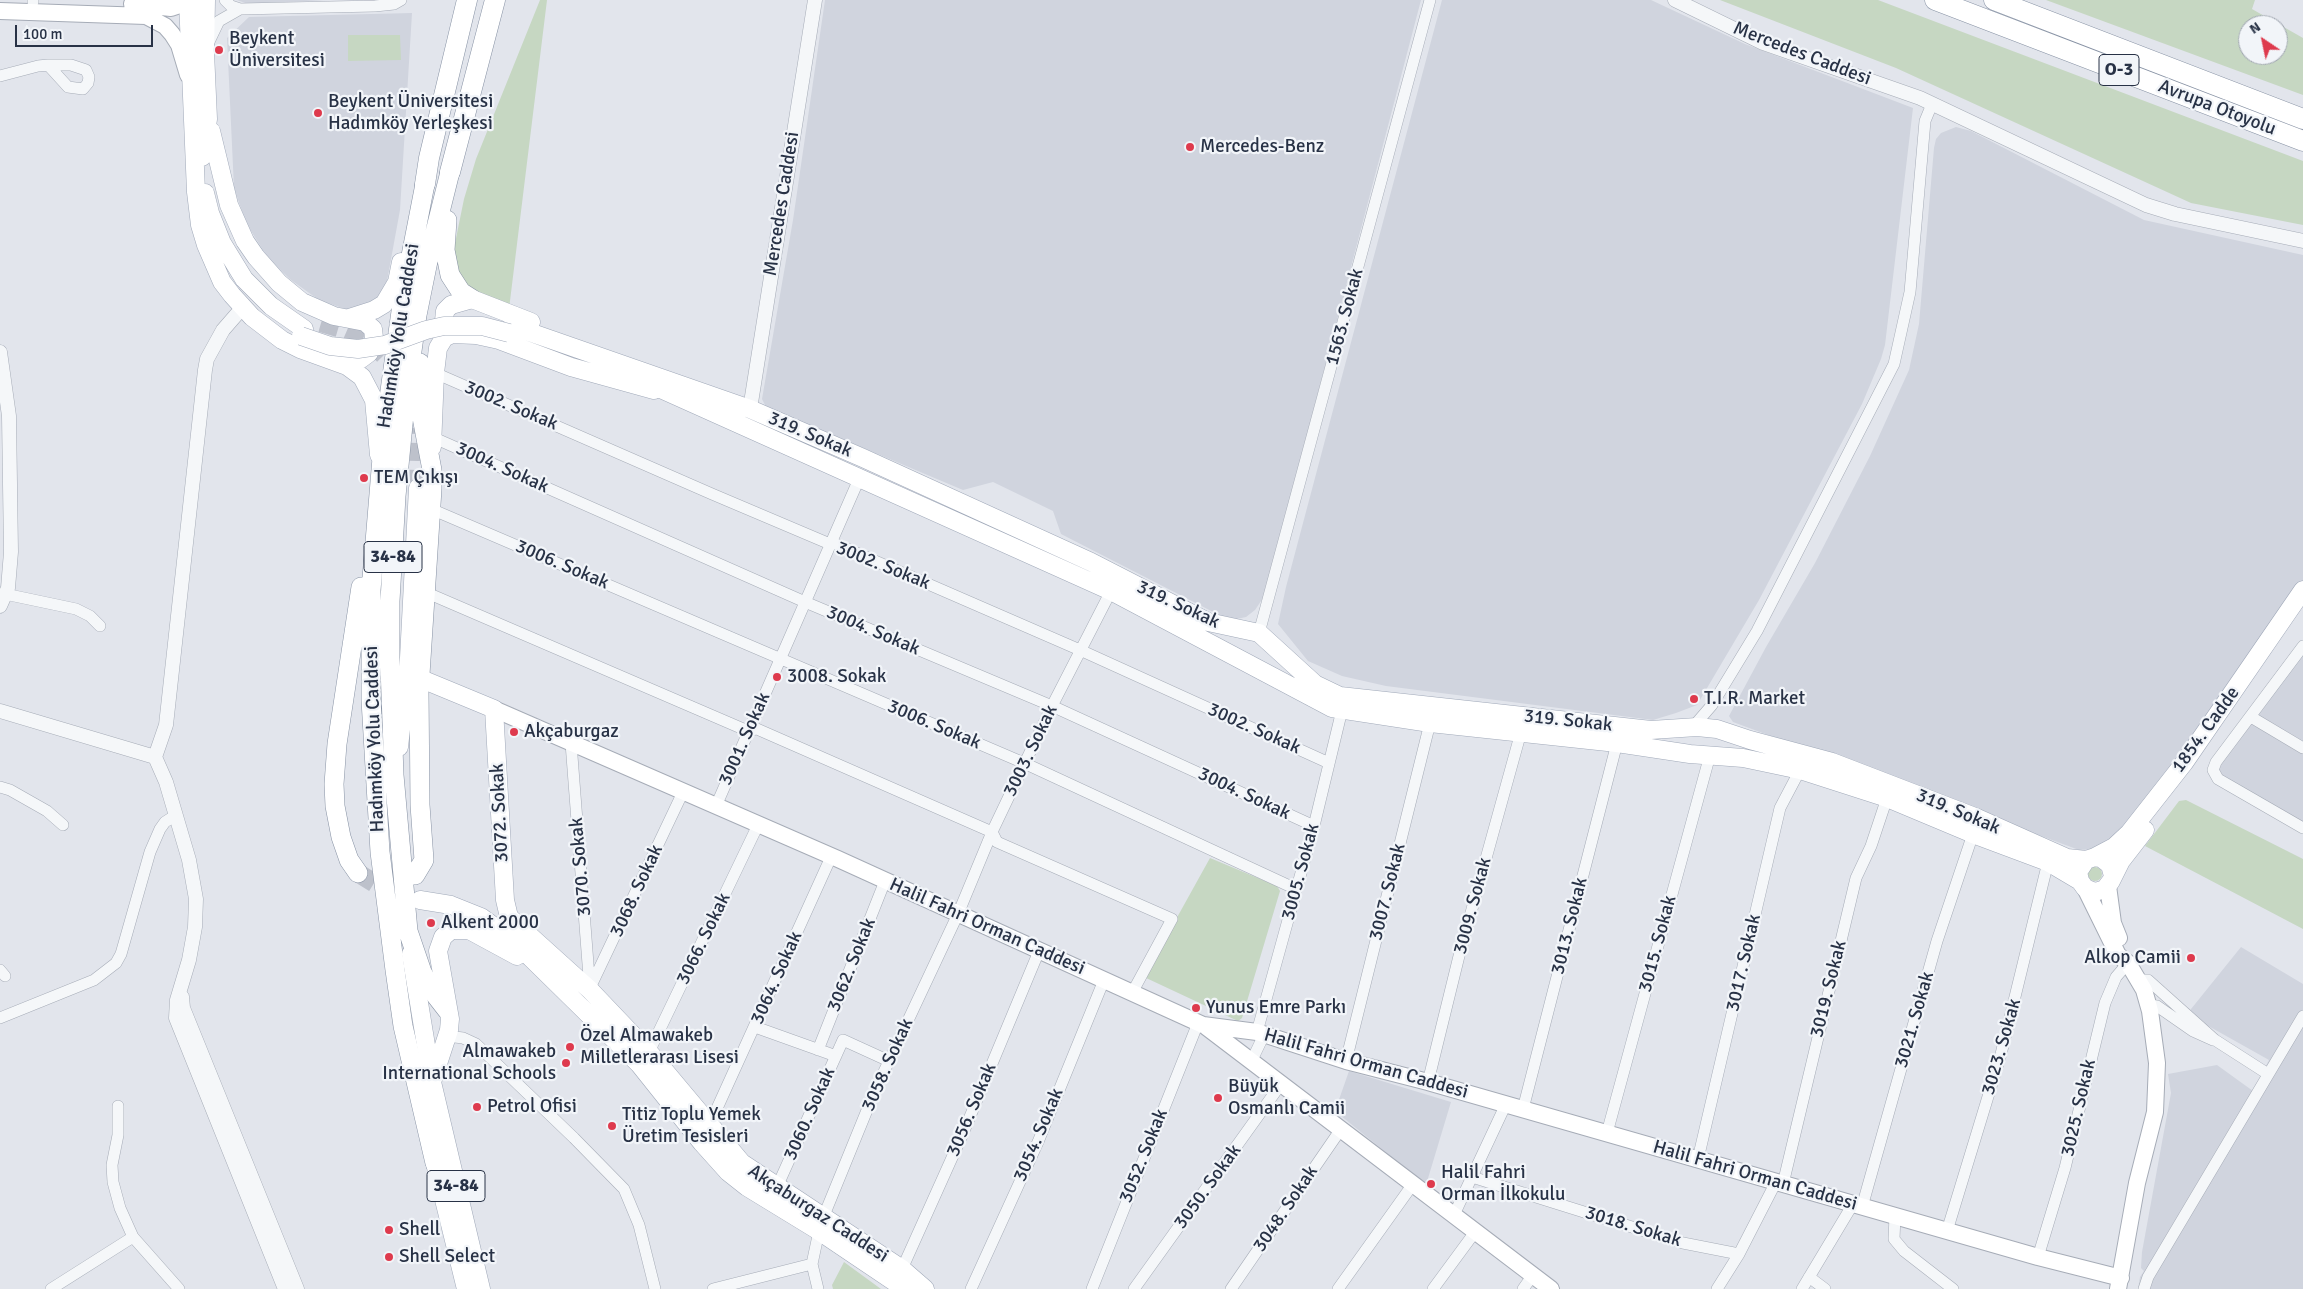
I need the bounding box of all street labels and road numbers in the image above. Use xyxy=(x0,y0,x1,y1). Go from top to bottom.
street label: Mercedes Caddesi xyxy=(1730,17,1874,91)
road number: O-3 xyxy=(2099,54,2139,86)
street label: Avrupa Otoyolu xyxy=(2155,75,2279,141)
street label: Mercedes Caddesi xyxy=(759,130,805,278)
street label: Hadımköy Yolu Caddesi xyxy=(373,242,425,430)
street label: 1563. Sokak xyxy=(1321,266,1369,368)
street label: 3002. Sokak xyxy=(461,376,561,436)
street label: 319. Sokak xyxy=(765,407,855,463)
street label: 3004. Sokak xyxy=(452,437,552,499)
street label: 3006. Sokak xyxy=(512,535,612,595)
street label: 3002. Sokak xyxy=(833,537,933,595)
road number: 34-84 xyxy=(364,542,422,572)
street label: 319. Sokak xyxy=(1133,576,1223,634)
street label: 3004. Sokak xyxy=(823,601,923,661)
street label: Hadımköy Yolu Caddesi xyxy=(360,645,390,833)
street label: 1854. Cadde xyxy=(2167,683,2245,777)
street label: 3001. Sokak xyxy=(714,689,776,789)
street label: 3006. Sokak xyxy=(884,695,984,755)
street label: 3002. Sokak xyxy=(1204,698,1304,760)
street label: 3003. Sokak xyxy=(999,701,1063,801)
street label: 319. Sokak xyxy=(1523,705,1613,737)
street label: 3072. Sokak xyxy=(486,763,514,863)
street label: 3004. Sokak xyxy=(1194,763,1294,825)
street label: 319. Sokak xyxy=(1913,784,2003,840)
street label: 3070. Sokak xyxy=(565,817,597,917)
street label: 3005. Sokak xyxy=(1277,821,1325,923)
street label: 3068. Sokak xyxy=(606,841,668,941)
street label: 3007. Sokak xyxy=(1365,841,1411,943)
street label: 3009. Sokak xyxy=(1449,855,1497,957)
street label: Halil Fahri Orman Caddesi xyxy=(886,874,1088,980)
street label: 3013. Sokak xyxy=(1547,875,1593,977)
street label: 3066. Sokak xyxy=(672,889,736,989)
street label: 3015. Sokak xyxy=(1634,893,1682,995)
street label: 3017. Sokak xyxy=(1722,912,1766,1014)
street label: 3062. Sokak xyxy=(823,915,881,1015)
street label: 3064. Sokak xyxy=(746,928,808,1028)
street label: 3019. Sokak xyxy=(1806,938,1852,1040)
street label: 3021. Sokak xyxy=(1890,969,1940,1071)
street label: 3023. Sokak xyxy=(1977,996,2027,1098)
street label: 3058. Sokak xyxy=(857,1015,919,1115)
street label: Halil Fahri Orman Caddesi xyxy=(1261,1024,1471,1104)
street label: 3025. Sokak xyxy=(2057,1057,2101,1159)
street label: 3056. Sokak xyxy=(942,1060,1002,1160)
street label: 3060. Sokak xyxy=(779,1064,841,1164)
street label: 3054. Sokak xyxy=(1009,1085,1069,1185)
street label: 3052. Sokak xyxy=(1115,1106,1173,1206)
street label: Halil Fahri Orman Caddesi xyxy=(1650,1136,1860,1216)
street label: 3050. Sokak xyxy=(1170,1140,1246,1234)
street label: Akçaburgaz Caddesi xyxy=(743,1160,893,1268)
street label: 3048. Sokak xyxy=(1249,1161,1323,1257)
road number: 34-84 xyxy=(427,1170,485,1202)
street label: 3018. Sokak xyxy=(1582,1202,1684,1252)

